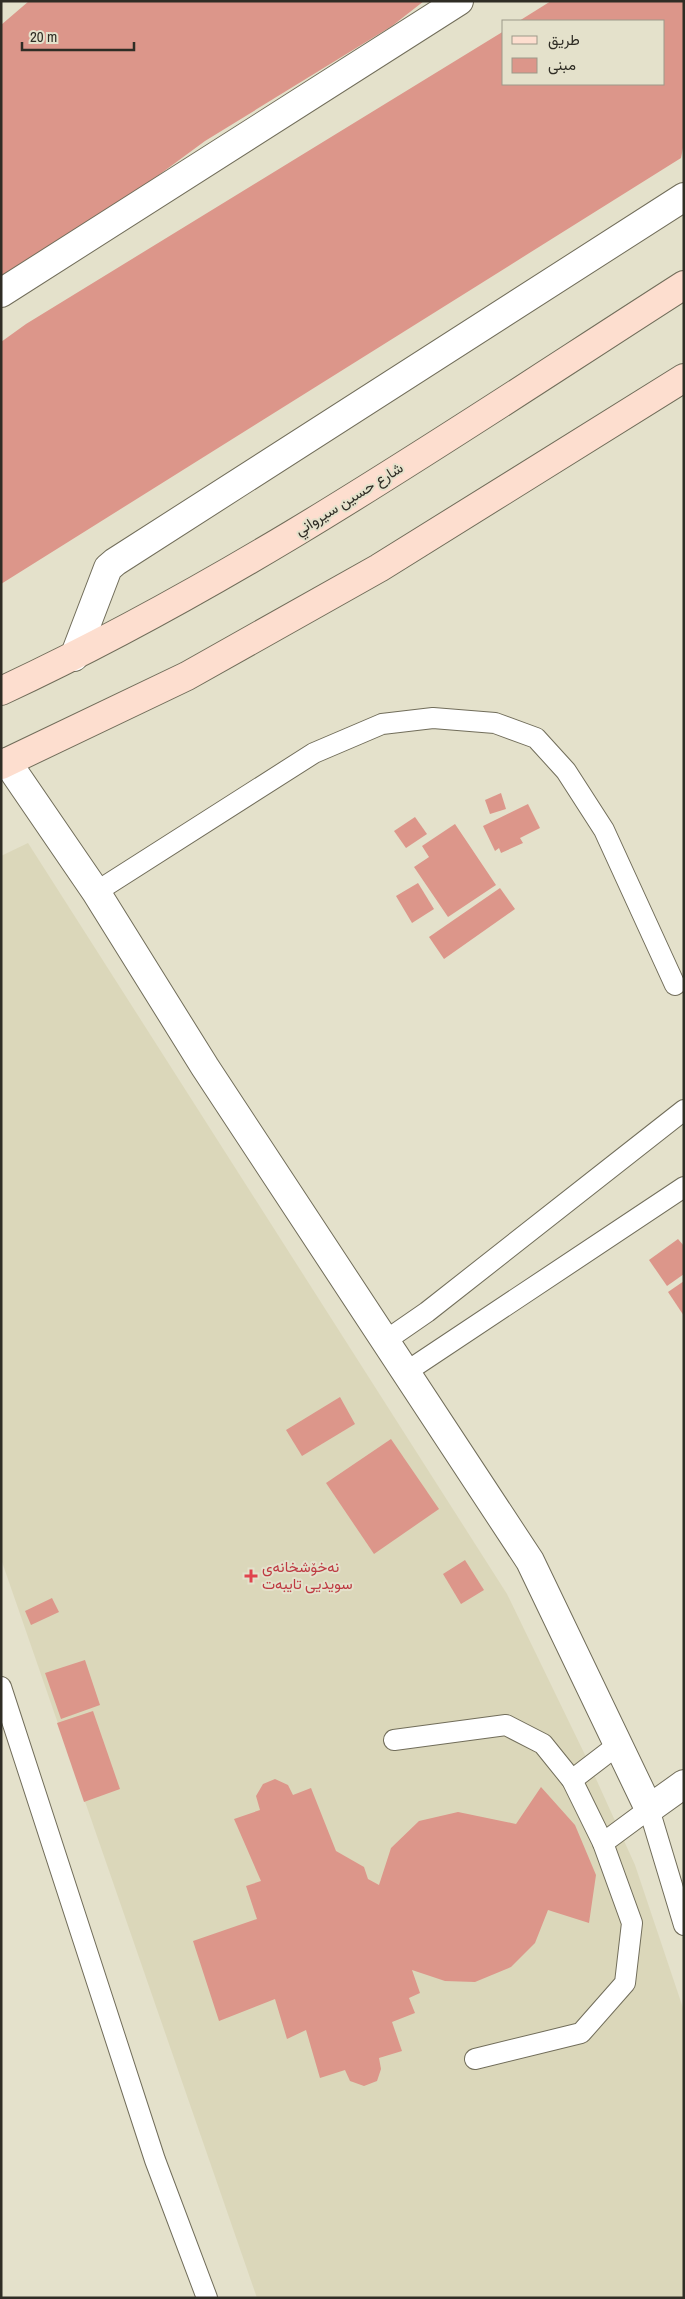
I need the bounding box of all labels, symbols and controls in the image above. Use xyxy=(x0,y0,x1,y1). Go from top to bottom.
scale bar xyxy=(22,20,135,52)
legend xyxy=(502,20,665,85)
text: 20 m xyxy=(30,26,57,47)
text: طريق xyxy=(548,29,580,50)
text: مبنى xyxy=(548,54,576,75)
street label: شارع حسين سيرواني xyxy=(291,457,409,543)
place label: نەخۆشخانەی سویدیی تایبەت xyxy=(262,1556,353,1594)
marker: نەخۆشخانەی سویدیی تایبەت xyxy=(244,1569,258,1583)

